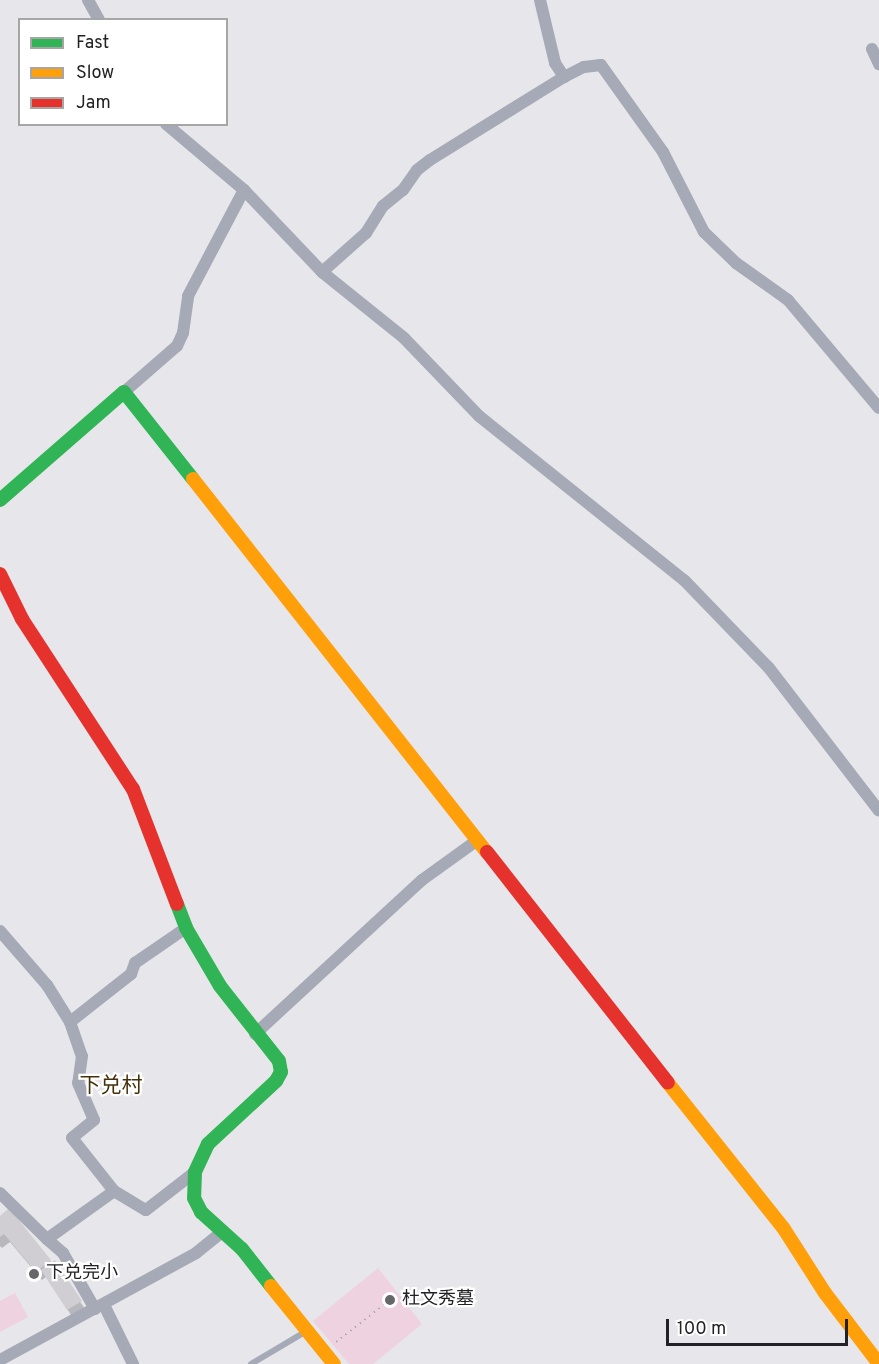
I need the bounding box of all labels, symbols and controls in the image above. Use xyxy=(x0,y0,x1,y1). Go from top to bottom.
legend xyxy=(18,18,228,126)
text: Fast xyxy=(76,32,109,55)
text: Slow xyxy=(76,62,114,85)
text: Jam xyxy=(76,92,111,115)
district label: 下兑村 xyxy=(80,1074,142,1100)
place label: 下兑完小 xyxy=(46,1263,118,1285)
marker: 下兑完小 xyxy=(27,1267,41,1281)
place label: 杜文秀墓 xyxy=(402,1289,474,1311)
marker: 杜文秀墓 xyxy=(383,1293,397,1307)
scale bar xyxy=(669,1307,850,1345)
text: 100 m xyxy=(677,1318,726,1341)

